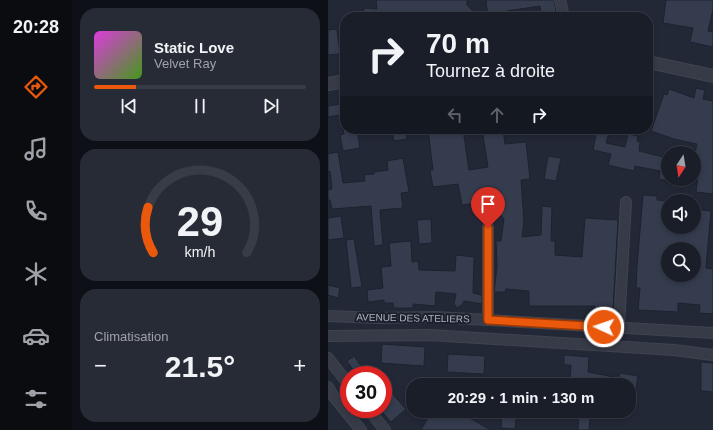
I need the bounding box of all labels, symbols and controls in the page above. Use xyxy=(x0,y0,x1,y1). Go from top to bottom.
text: 20:28 xyxy=(13,17,59,37)
icon: right xyxy=(360,28,412,80)
text: 70 m xyxy=(426,28,490,59)
text: Static Love xyxy=(154,39,234,56)
text: Velvet Ray xyxy=(154,56,216,71)
text: Tournez à droite xyxy=(426,61,555,81)
icon: directions xyxy=(22,73,50,101)
icon: previous xyxy=(118,95,140,117)
icon: pause xyxy=(189,95,211,117)
icon: next xyxy=(260,95,282,117)
icon: left xyxy=(444,104,466,126)
icon: ahead xyxy=(486,104,508,126)
icon: right xyxy=(528,104,550,126)
icon: music xyxy=(22,135,50,163)
north arrow xyxy=(661,146,701,186)
map controls xyxy=(661,146,701,282)
pin xyxy=(471,187,505,228)
icon: arrive xyxy=(477,193,499,215)
button: sound xyxy=(661,194,701,234)
icon: phone xyxy=(22,197,50,225)
text: 29 xyxy=(177,198,223,245)
button: search xyxy=(661,242,701,282)
text: km/h xyxy=(185,244,216,260)
icon: climate xyxy=(22,260,50,288)
position arrow xyxy=(583,306,625,348)
street label: AVENUE DES ATELIERS xyxy=(356,312,470,324)
icon: car xyxy=(22,322,50,350)
text: Climatisation xyxy=(94,329,168,344)
text: 21.5° xyxy=(165,350,235,383)
text: − xyxy=(94,353,107,378)
text: + xyxy=(293,353,306,378)
speed limit sign: 30 xyxy=(340,366,392,418)
icon: filters xyxy=(22,385,50,413)
text: 20:29 · 1 min · 130 m xyxy=(448,389,594,406)

